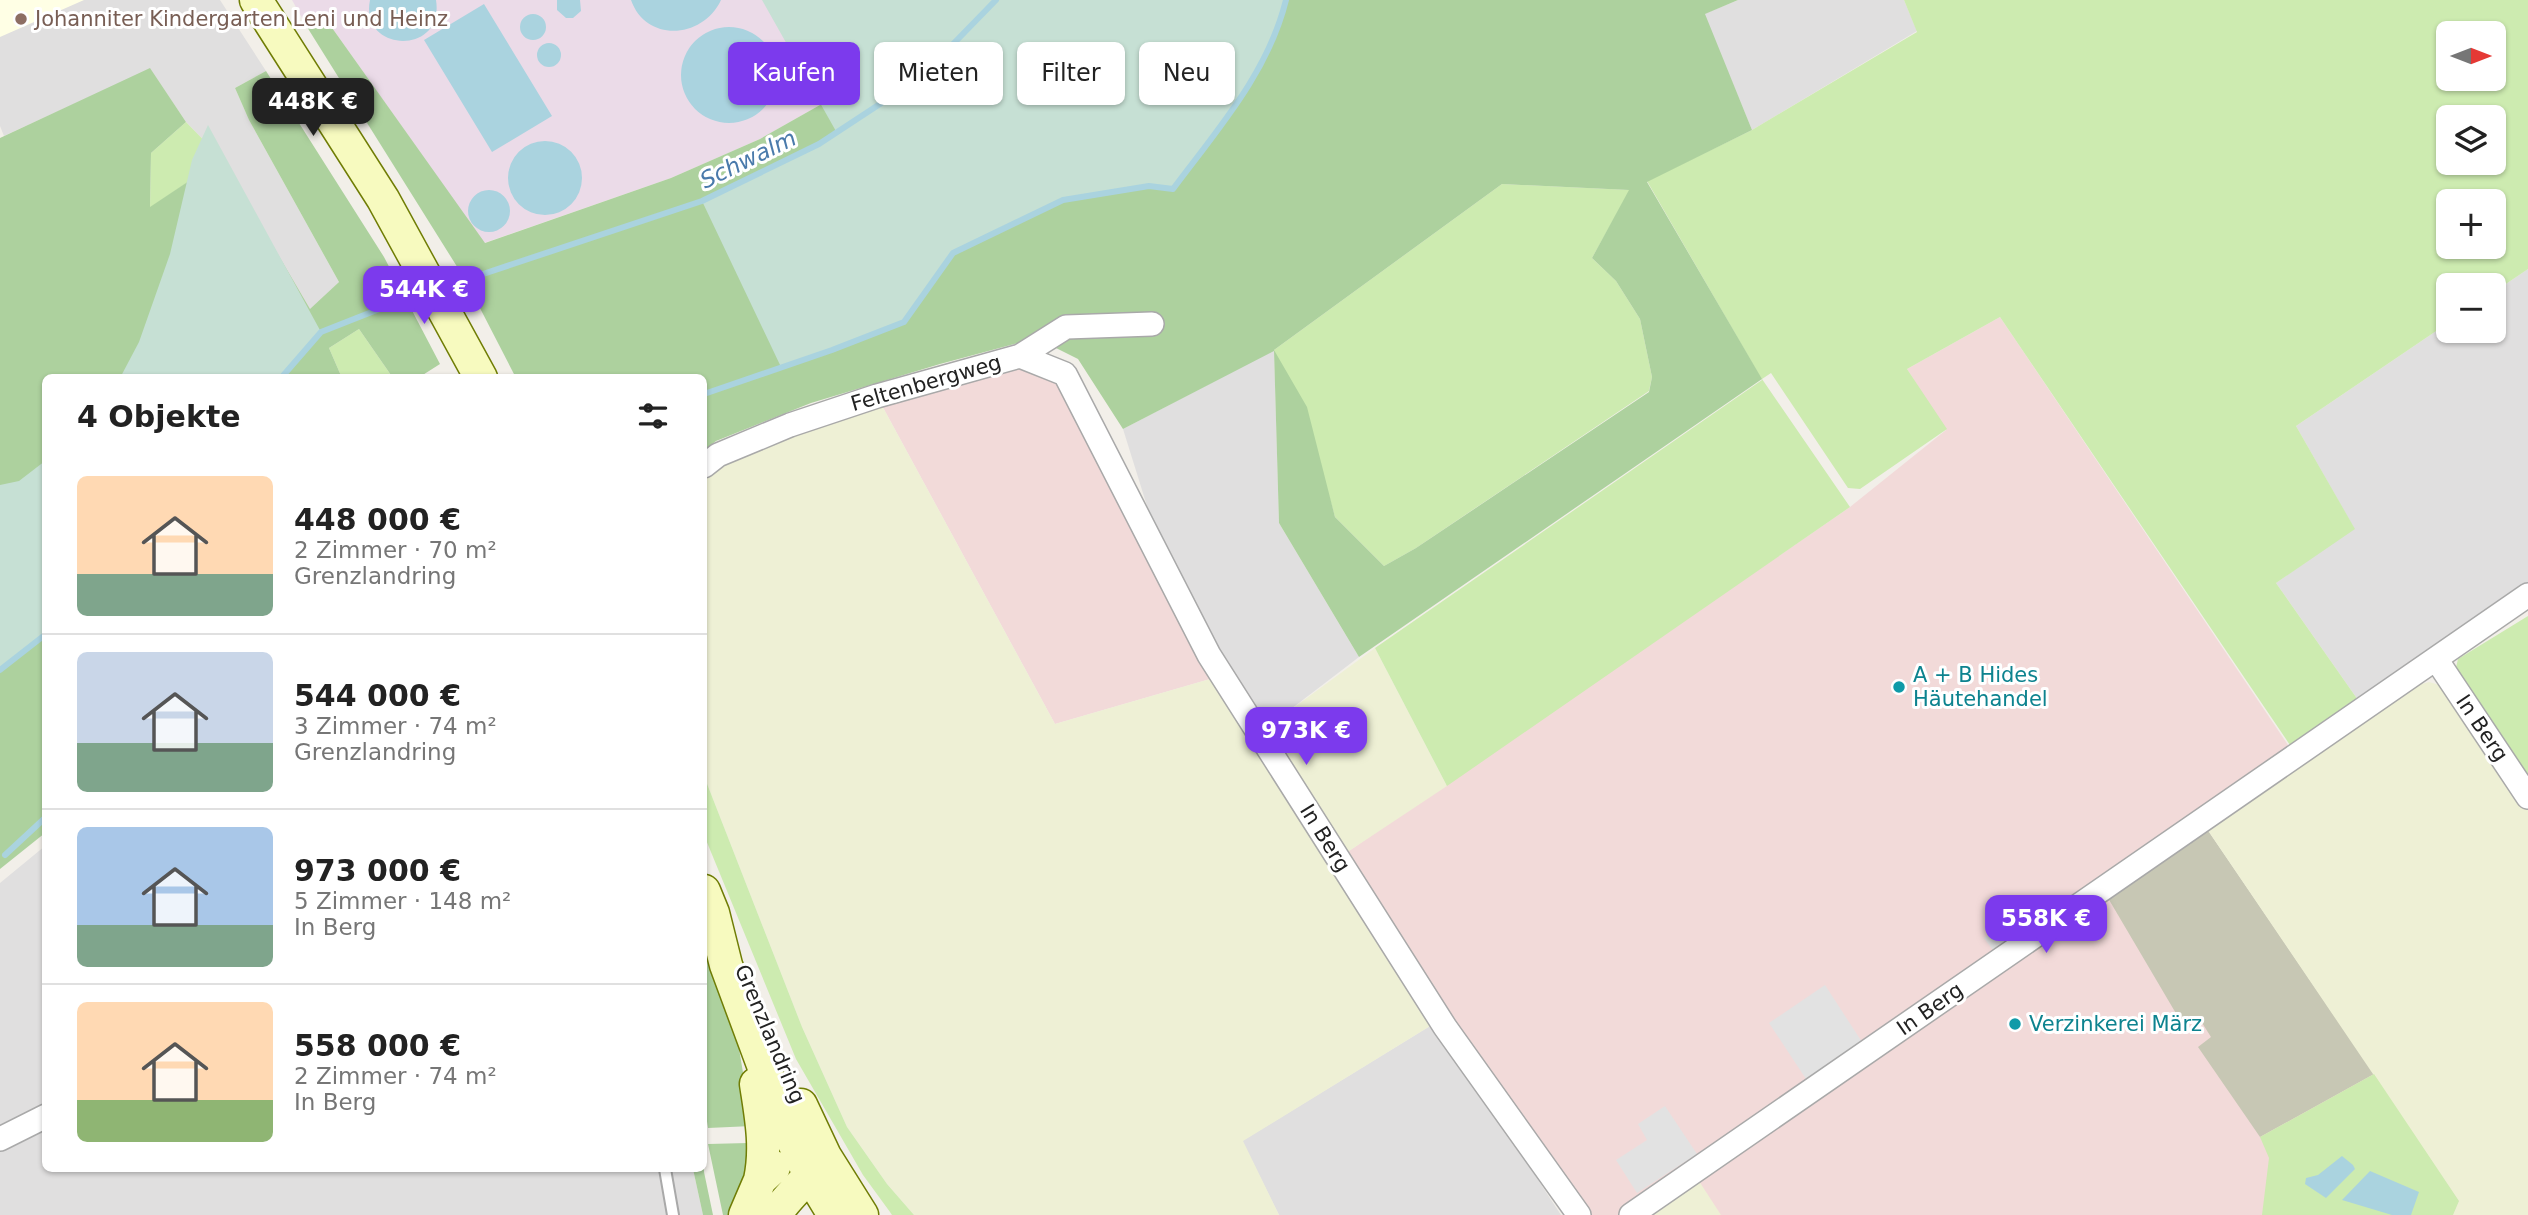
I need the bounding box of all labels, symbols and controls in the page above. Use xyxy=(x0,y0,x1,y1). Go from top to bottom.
place label: Johanniter Kindergarten Leni und Heinz xyxy=(33,7,448,31)
marker: Johanniter Kindergarten Leni und Heinz xyxy=(13,11,29,27)
north arrow xyxy=(2436,21,2506,91)
map controls xyxy=(2436,21,2506,343)
chip: Kaufen xyxy=(728,42,860,105)
chip: Mieten xyxy=(874,42,1003,105)
chip: Filter xyxy=(1017,42,1125,105)
chip: Neu xyxy=(1139,42,1235,105)
pin: 448K € xyxy=(256,78,370,138)
text: 448K € xyxy=(268,88,358,114)
button: layers xyxy=(2436,105,2506,175)
water label: Schwalm xyxy=(696,125,800,193)
button: + xyxy=(2436,189,2506,259)
pin: 544K € xyxy=(367,266,481,326)
button: − xyxy=(2436,273,2506,343)
text: 544K € xyxy=(379,276,469,302)
street label: Feltenbergweg xyxy=(848,350,1004,416)
icon: filters xyxy=(634,397,672,435)
text: 4 Objekte xyxy=(77,399,241,434)
text: 448 000 € xyxy=(294,502,461,537)
icon: home xyxy=(133,504,217,588)
text: 2 Zimmer · 70 m² xyxy=(294,537,497,563)
text: Grenzlandring xyxy=(294,563,456,589)
place label: A + B Hides Häutehandel xyxy=(1913,663,2048,711)
text: 544 000 € xyxy=(294,678,461,713)
marker: A + B Hides Häutehandel xyxy=(1891,679,1907,695)
icon: home xyxy=(133,680,217,764)
street label: In Berg xyxy=(2451,690,2513,766)
pin: 973K € xyxy=(1249,708,1363,767)
text: 3 Zimmer · 74 m² xyxy=(294,713,497,739)
text: 973K € xyxy=(1261,717,1351,743)
text: Grenzlandring xyxy=(294,739,456,765)
street label: In Berg xyxy=(1295,800,1355,876)
text: 973 000 € xyxy=(294,853,461,888)
icon: home xyxy=(133,855,217,939)
text: 5 Zimmer · 148 m² xyxy=(294,888,511,914)
pin: 558K € xyxy=(1989,895,2103,955)
text: 558K € xyxy=(2001,905,2091,931)
text: In Berg xyxy=(294,914,376,940)
street label: Grenzlandring xyxy=(730,961,810,1107)
street label: In Berg xyxy=(1892,978,1968,1040)
place label: Verzinkerei März xyxy=(2029,1012,2202,1036)
marker: Verzinkerei März xyxy=(2007,1016,2023,1032)
text: 558 000 € xyxy=(294,1028,461,1063)
icon: home xyxy=(133,1030,217,1114)
text: 2 Zimmer · 74 m² xyxy=(294,1063,497,1089)
text: In Berg xyxy=(294,1089,376,1115)

